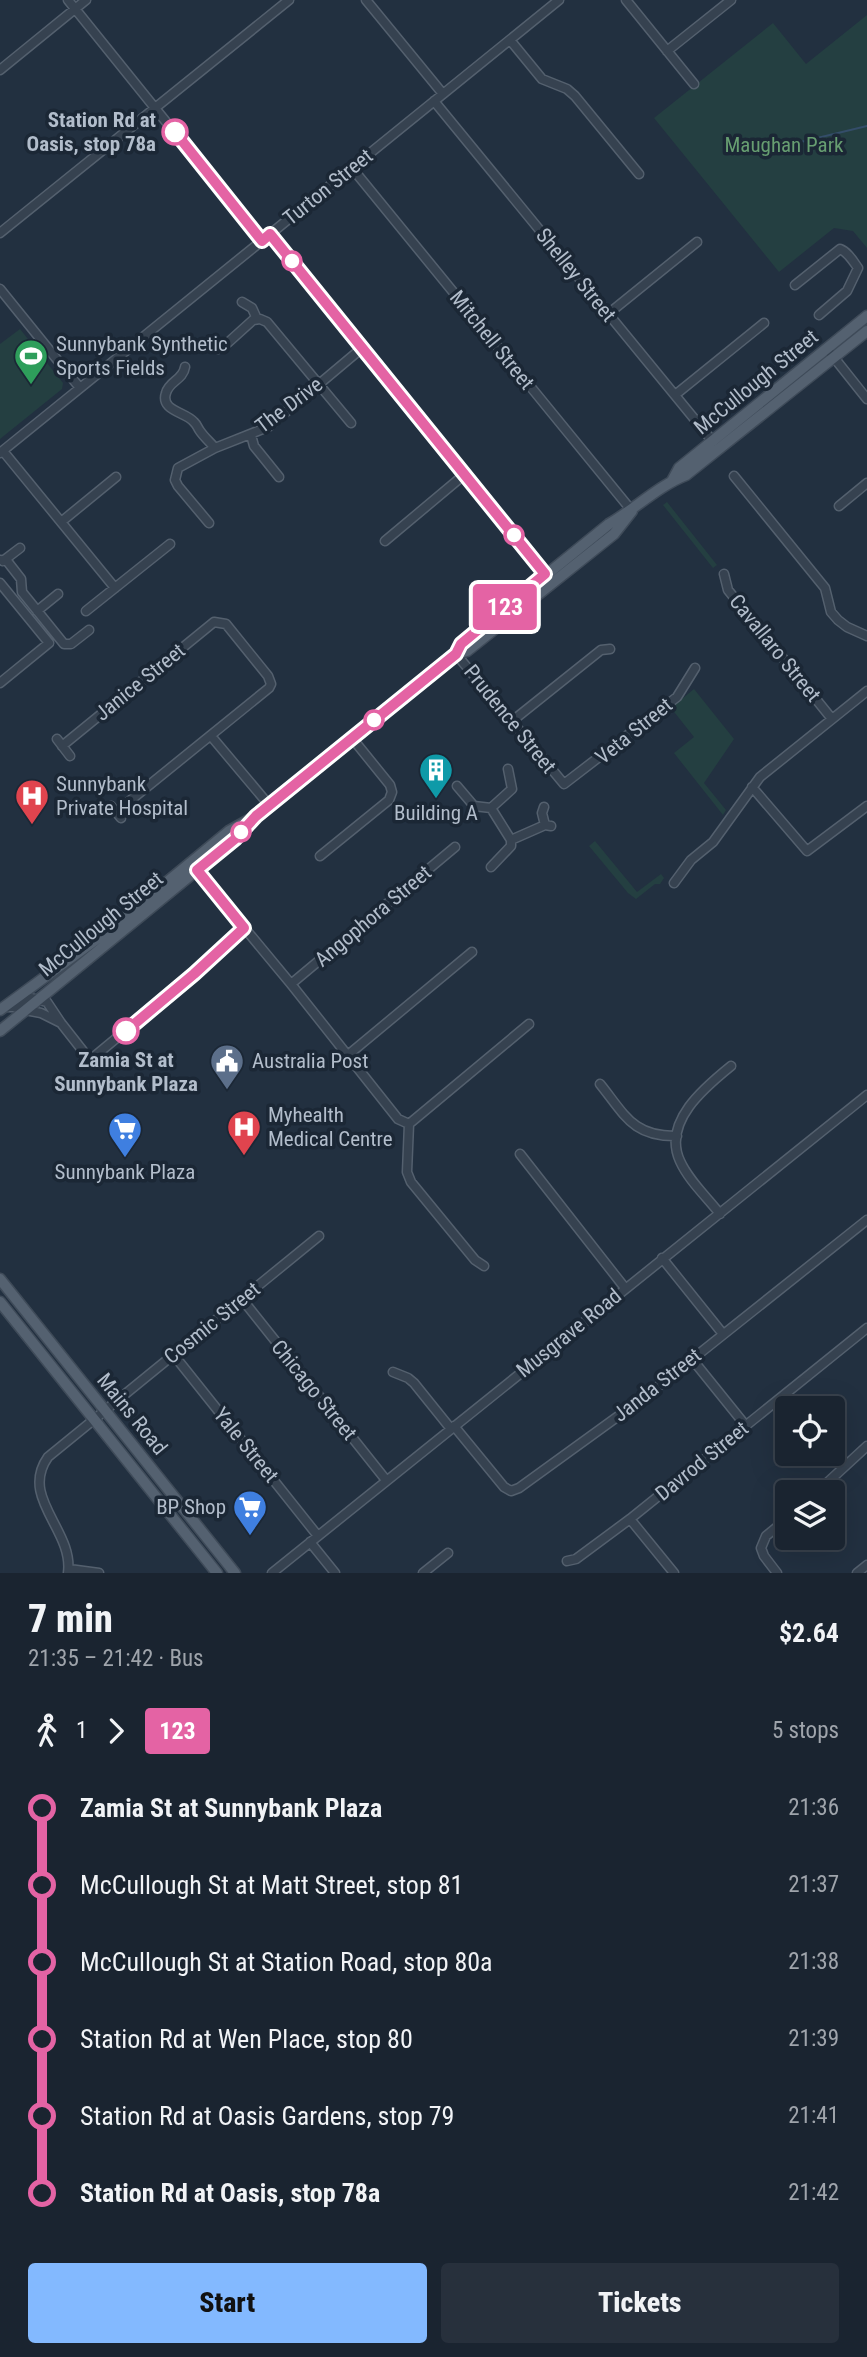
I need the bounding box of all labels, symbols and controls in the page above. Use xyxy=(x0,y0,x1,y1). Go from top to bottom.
place label: Station Rd at Oasis, stop 78a xyxy=(27,108,156,156)
marker: Station Rd at Oasis, stop 78a xyxy=(162,119,188,145)
park label: Maughan Park xyxy=(724,133,844,157)
street label: Turton Street xyxy=(279,144,377,230)
street label: Shelley Street xyxy=(531,224,621,326)
unlabelled marker xyxy=(282,251,302,271)
street label: Mitchell Street xyxy=(445,286,539,394)
street label: McCullough Street xyxy=(689,325,823,439)
place label: Sunnybank Synthetic Sports Fields xyxy=(56,332,228,380)
sports icon: Sunnybank Synthetic Sports Fields xyxy=(12,337,50,386)
street label: The Drive xyxy=(251,372,327,438)
unlabelled marker xyxy=(504,525,524,545)
line badge: 123 xyxy=(465,584,545,630)
street label: Cavallaro Street xyxy=(724,589,826,707)
text: 123 xyxy=(487,593,523,621)
street label: Janice Street xyxy=(90,638,190,726)
street label: Prudence Street xyxy=(459,660,561,778)
street label: Veta Street xyxy=(591,693,677,769)
unlabelled marker xyxy=(364,710,384,730)
building icon: Building A xyxy=(417,751,455,800)
place label: Sunnybank Private Hospital xyxy=(56,772,188,820)
hospital icon: Sunnybank Private Hospital xyxy=(13,777,51,826)
place label: Building A xyxy=(394,801,478,825)
unlabelled marker xyxy=(231,822,251,842)
street label: Angophora Street xyxy=(310,860,436,972)
street label: McCullough Street xyxy=(34,867,168,981)
marker: Zamia St at Sunnybank Plaza xyxy=(113,1018,139,1044)
public building icon: Australia Post xyxy=(208,1042,246,1091)
place label: Zamia St at Sunnybank Plaza xyxy=(54,1048,198,1096)
place label: Australia Post xyxy=(252,1049,368,1073)
place label: Myhealth Medical Centre xyxy=(268,1103,393,1151)
hospital icon: Myhealth Medical Centre xyxy=(225,1108,263,1157)
supermarket icon: Sunnybank Plaza xyxy=(106,1110,144,1159)
place label: Sunnybank Plaza xyxy=(55,1160,195,1184)
street label: Cosmic Street xyxy=(159,1277,265,1369)
street label: Musgrave Road xyxy=(512,1284,626,1382)
street label: Chicago Street xyxy=(266,1335,362,1445)
street label: Janda Street xyxy=(608,1343,706,1427)
street label: Mains Road xyxy=(92,1369,172,1459)
map controls xyxy=(775,1396,845,1550)
button: locate xyxy=(775,1396,845,1466)
street label: Yale Street xyxy=(209,1403,283,1487)
street label: Davrod Street xyxy=(651,1416,753,1506)
button: layers xyxy=(775,1480,845,1550)
supermarket icon: BP Shop xyxy=(231,1488,269,1537)
place label: BP Shop xyxy=(156,1495,226,1519)
text: 7 min xyxy=(28,1597,113,1641)
text: $2.64 xyxy=(779,1618,839,1648)
text: 21:35 – 21:42 · Bus xyxy=(28,1645,204,1672)
icon: walk xyxy=(28,1712,66,1750)
icon: forward xyxy=(97,1712,135,1750)
text: 1 xyxy=(76,1717,87,1744)
text: 123 xyxy=(159,1717,196,1745)
text: 5 stops xyxy=(772,1717,839,1744)
text: Zamia St at Sunnybank Plaza xyxy=(80,1793,382,1823)
text: 21:36 xyxy=(788,1794,839,1821)
text: McCullough St at Matt Street, stop 81 xyxy=(80,1870,463,1900)
text: 21:37 xyxy=(788,1871,839,1898)
text: McCullough St at Station Road, stop 80a xyxy=(80,1947,493,1977)
text: 21:38 xyxy=(788,1948,839,1975)
text: Station Rd at Wen Place, stop 80 xyxy=(80,2024,413,2054)
text: 21:39 xyxy=(788,2025,839,2052)
text: Station Rd at Oasis Gardens, stop 79 xyxy=(80,2101,454,2131)
text: 21:41 xyxy=(788,2102,839,2129)
text: Station Rd at Oasis, stop 78a xyxy=(80,2178,380,2208)
text: 21:42 xyxy=(788,2179,839,2206)
button: Start xyxy=(28,2263,427,2343)
button: Tickets xyxy=(441,2263,839,2343)

